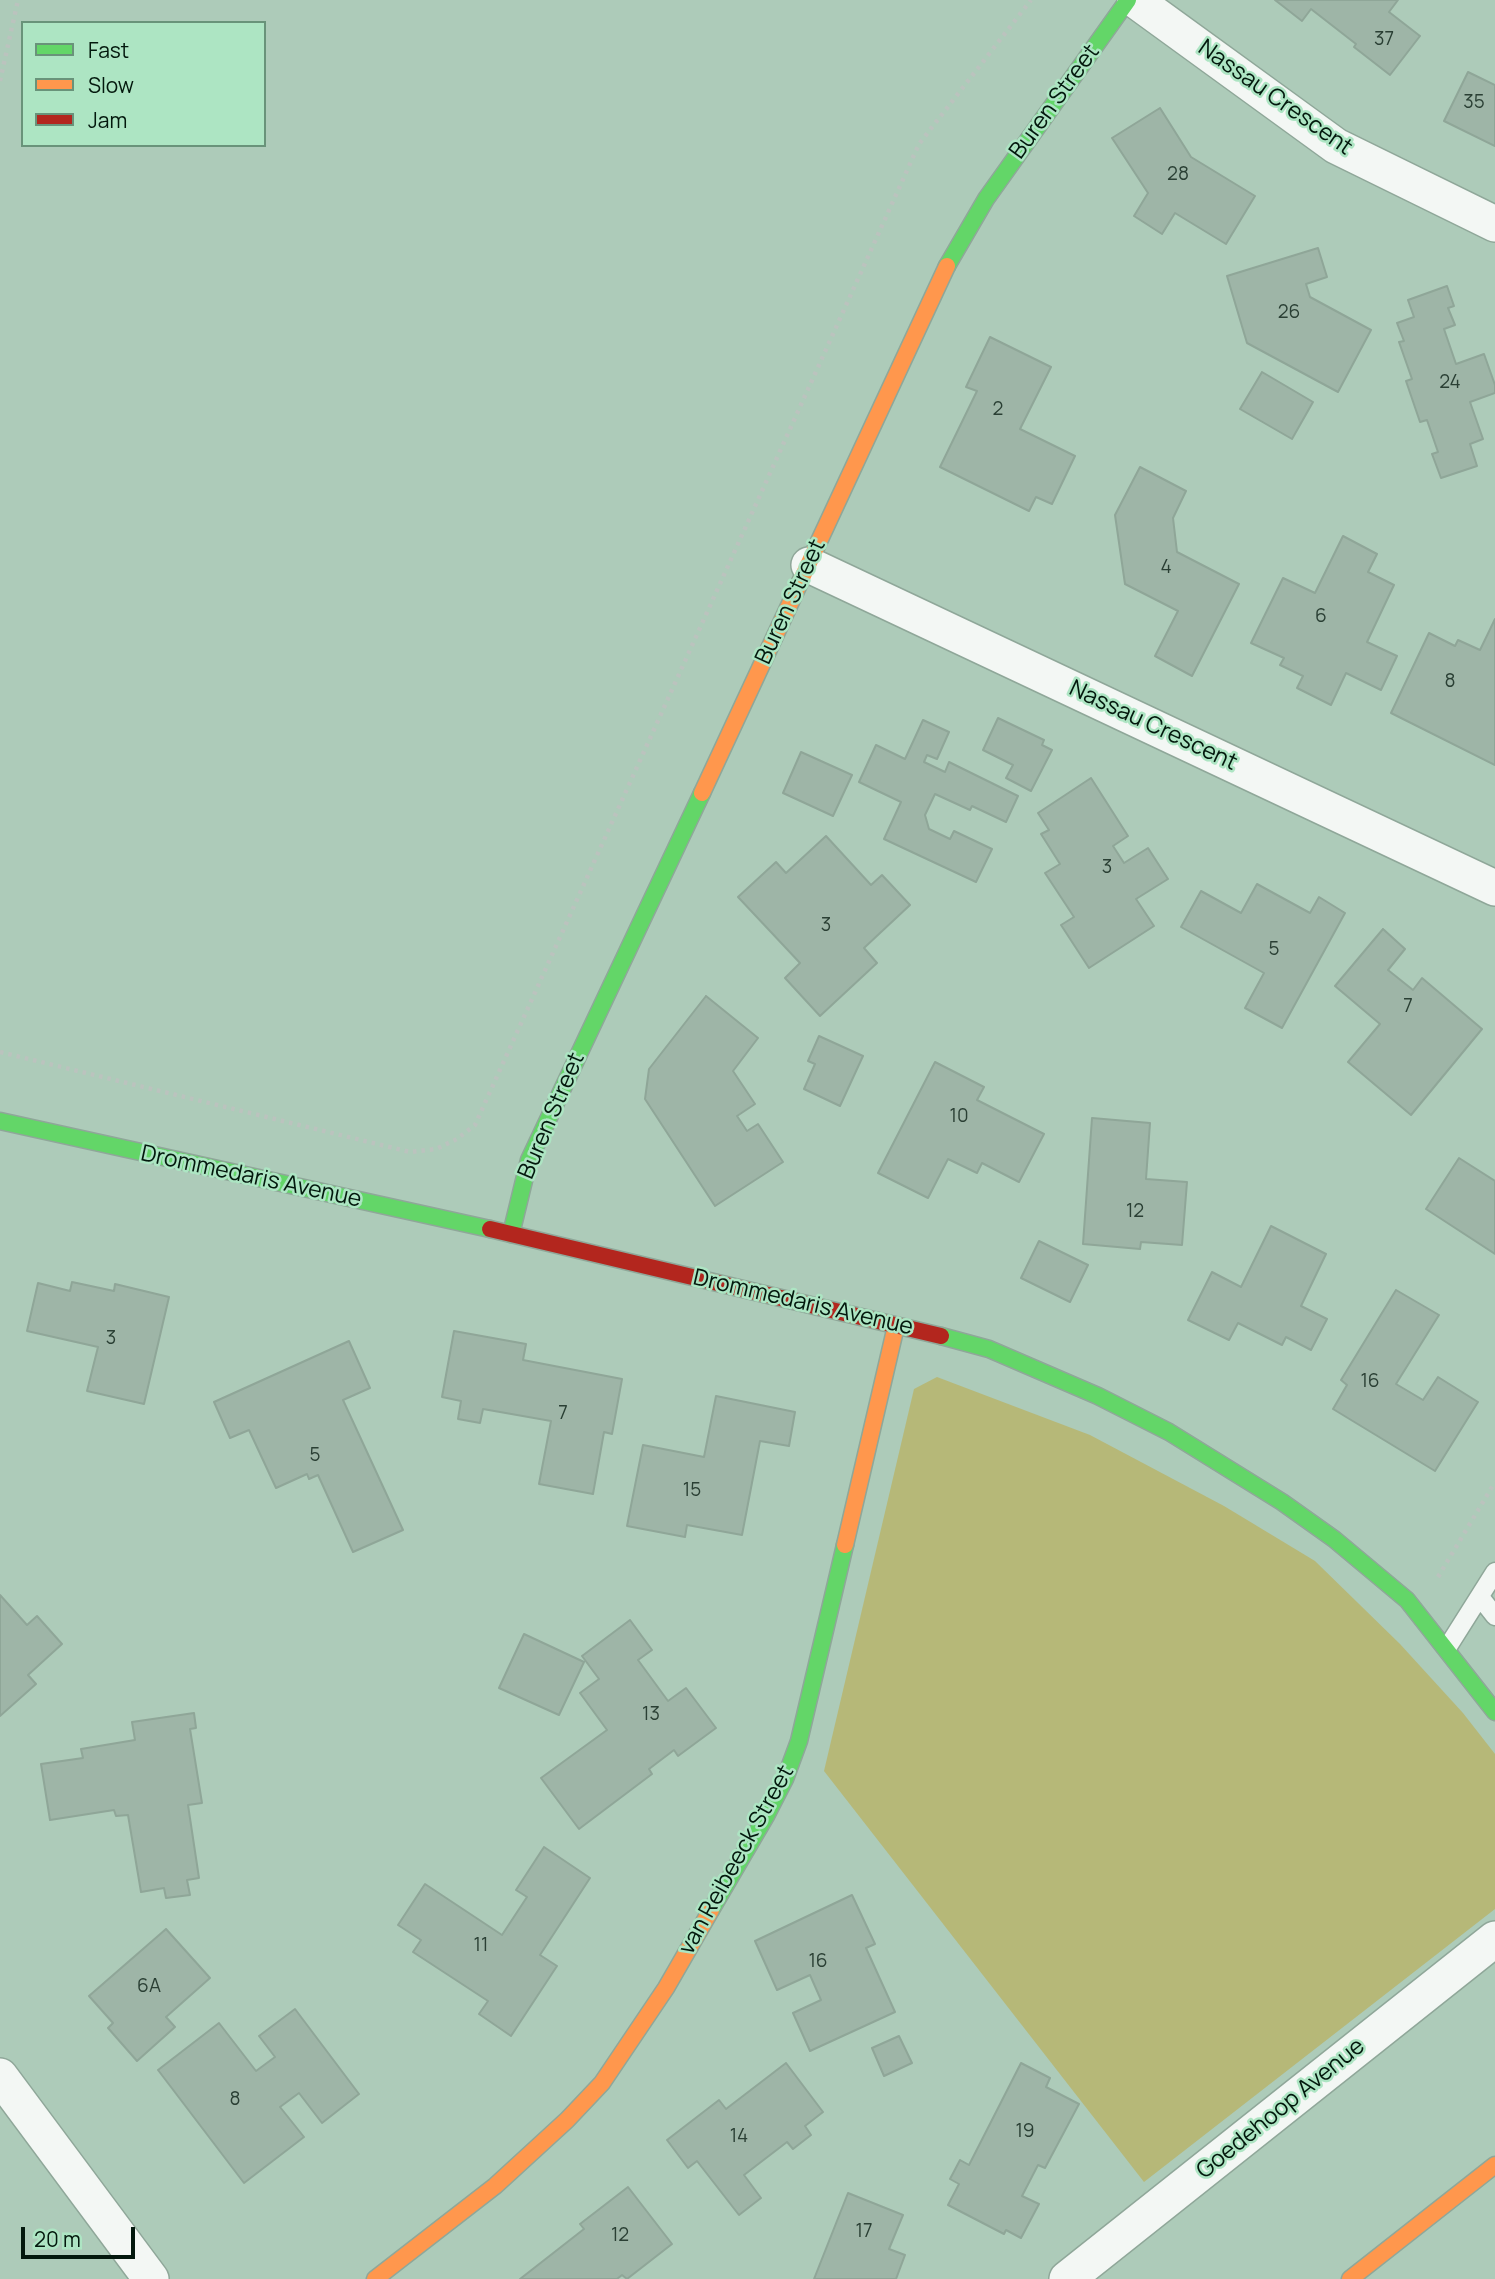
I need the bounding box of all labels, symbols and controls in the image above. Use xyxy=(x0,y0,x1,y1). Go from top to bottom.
legend xyxy=(21,21,266,147)
house number: 37 xyxy=(1374,29,1394,51)
street label: Nassau Crescent xyxy=(1192,34,1358,162)
text: Fast xyxy=(88,36,129,64)
street label: Buren Street xyxy=(1004,39,1106,165)
text: Slow xyxy=(88,71,134,99)
house number: 35 xyxy=(1463,92,1485,114)
text: Jam xyxy=(88,106,127,134)
house number: 28 xyxy=(1167,164,1189,186)
house number: 26 xyxy=(1278,302,1300,324)
house number: 24 xyxy=(1439,372,1461,394)
house number: 2 xyxy=(993,399,1003,421)
street label: Buren Street xyxy=(750,535,832,669)
house number: 4 xyxy=(1160,557,1172,579)
house number: 6 xyxy=(1315,606,1327,628)
house number: 8 xyxy=(1444,671,1456,693)
street label: Nassau Crescent xyxy=(1065,675,1241,777)
house number: 3 xyxy=(1102,857,1112,879)
house number: 3 xyxy=(821,915,831,937)
house number: 5 xyxy=(1269,939,1279,961)
house number: 7 xyxy=(1403,996,1413,1018)
street label: Buren Street xyxy=(513,1049,591,1183)
house number: 10 xyxy=(950,1106,968,1128)
street label: Drommedaris Avenue xyxy=(138,1140,364,1214)
house number: 12 xyxy=(1126,1201,1144,1223)
street label: Drommedaris Avenue xyxy=(690,1264,916,1342)
house number: 3 xyxy=(106,1328,116,1350)
house number: 16 xyxy=(1360,1371,1380,1393)
house number: 7 xyxy=(558,1403,568,1425)
house number: 5 xyxy=(310,1445,320,1467)
house number: 15 xyxy=(683,1480,701,1502)
house number: 13 xyxy=(642,1704,660,1726)
street label: van Reibeeck Street xyxy=(674,1761,800,1959)
house number: 11 xyxy=(474,1935,488,1957)
house number: 16 xyxy=(808,1951,828,1973)
house number: 6A xyxy=(137,1976,161,1998)
street label: Goedehoop Avenue xyxy=(1191,2033,1371,2185)
house number: 8 xyxy=(229,2089,241,2111)
house number: 19 xyxy=(1015,2121,1035,2143)
house number: 14 xyxy=(730,2126,748,2148)
scale bar xyxy=(24,2212,138,2256)
house number: 17 xyxy=(856,2221,872,2243)
text: 20 m xyxy=(34,2225,81,2253)
house number: 12 xyxy=(611,2225,629,2247)

